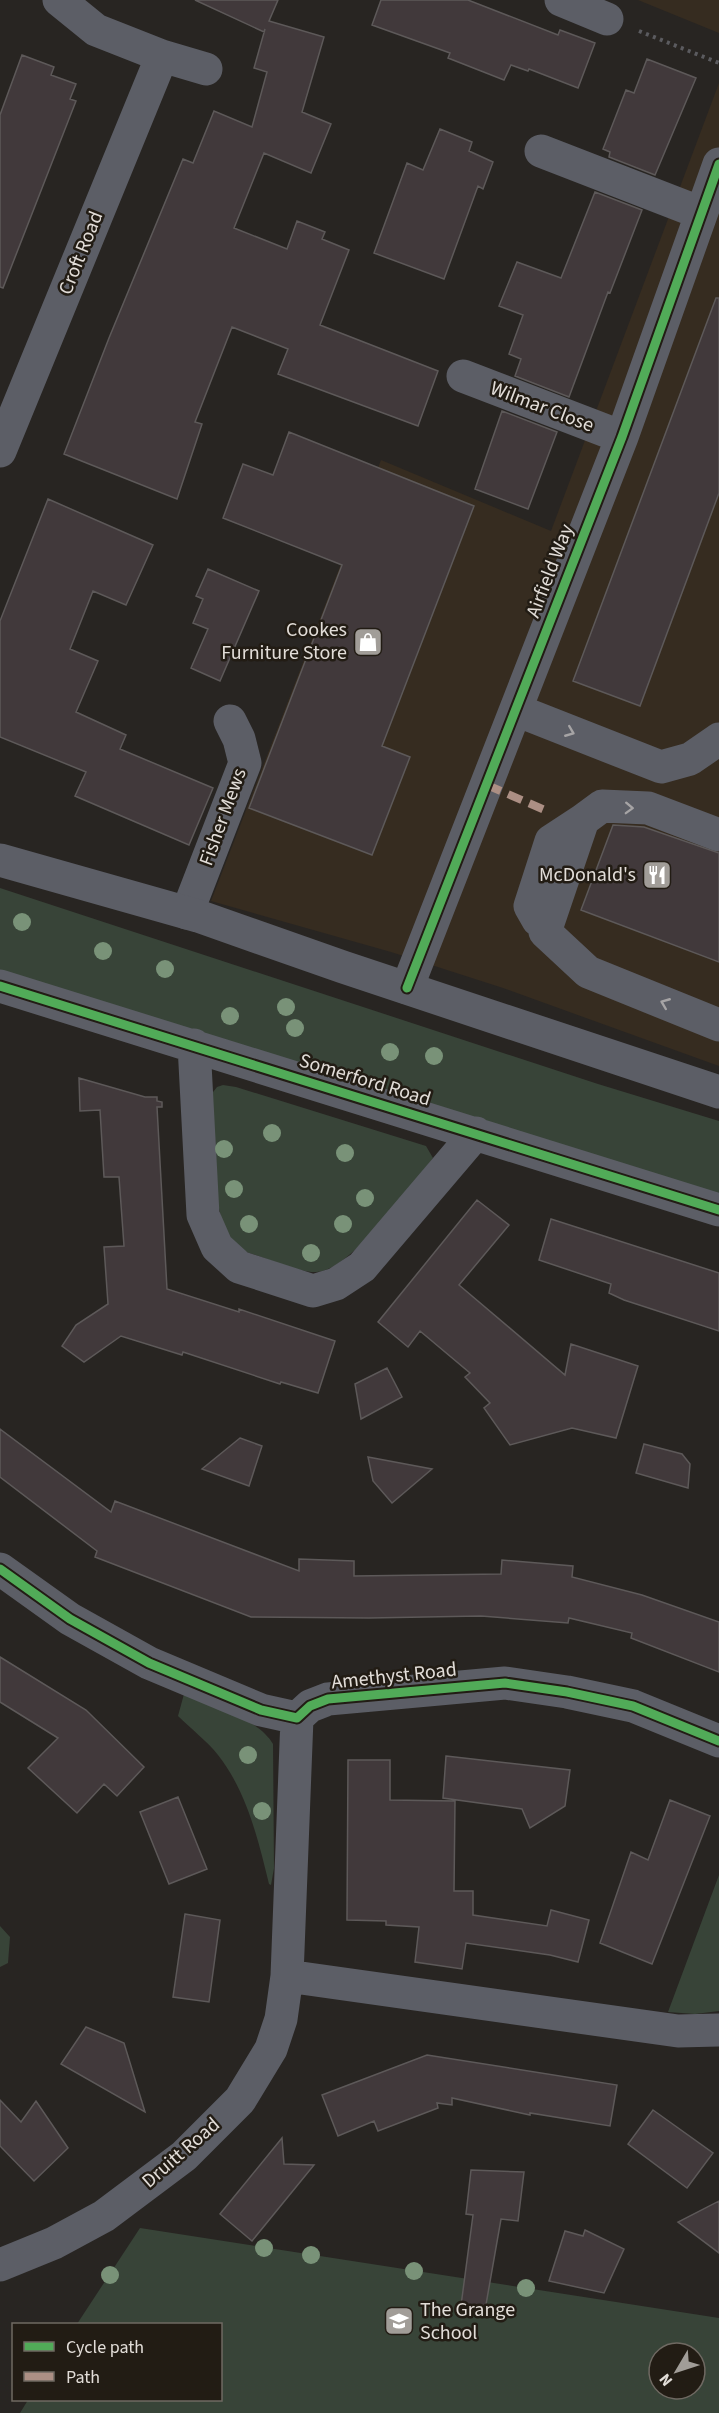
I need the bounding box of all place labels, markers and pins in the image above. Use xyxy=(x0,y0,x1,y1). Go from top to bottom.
place label: Cookes Furniture Store xyxy=(221,616,347,667)
shop icon: Cookes Furniture Store xyxy=(352,626,384,658)
restaurant icon: McDonald's xyxy=(641,859,673,891)
place label: McDonald's xyxy=(539,861,636,889)
place label: The Grange School xyxy=(420,2296,515,2347)
school or university icon: The Grange School xyxy=(383,2305,415,2337)

